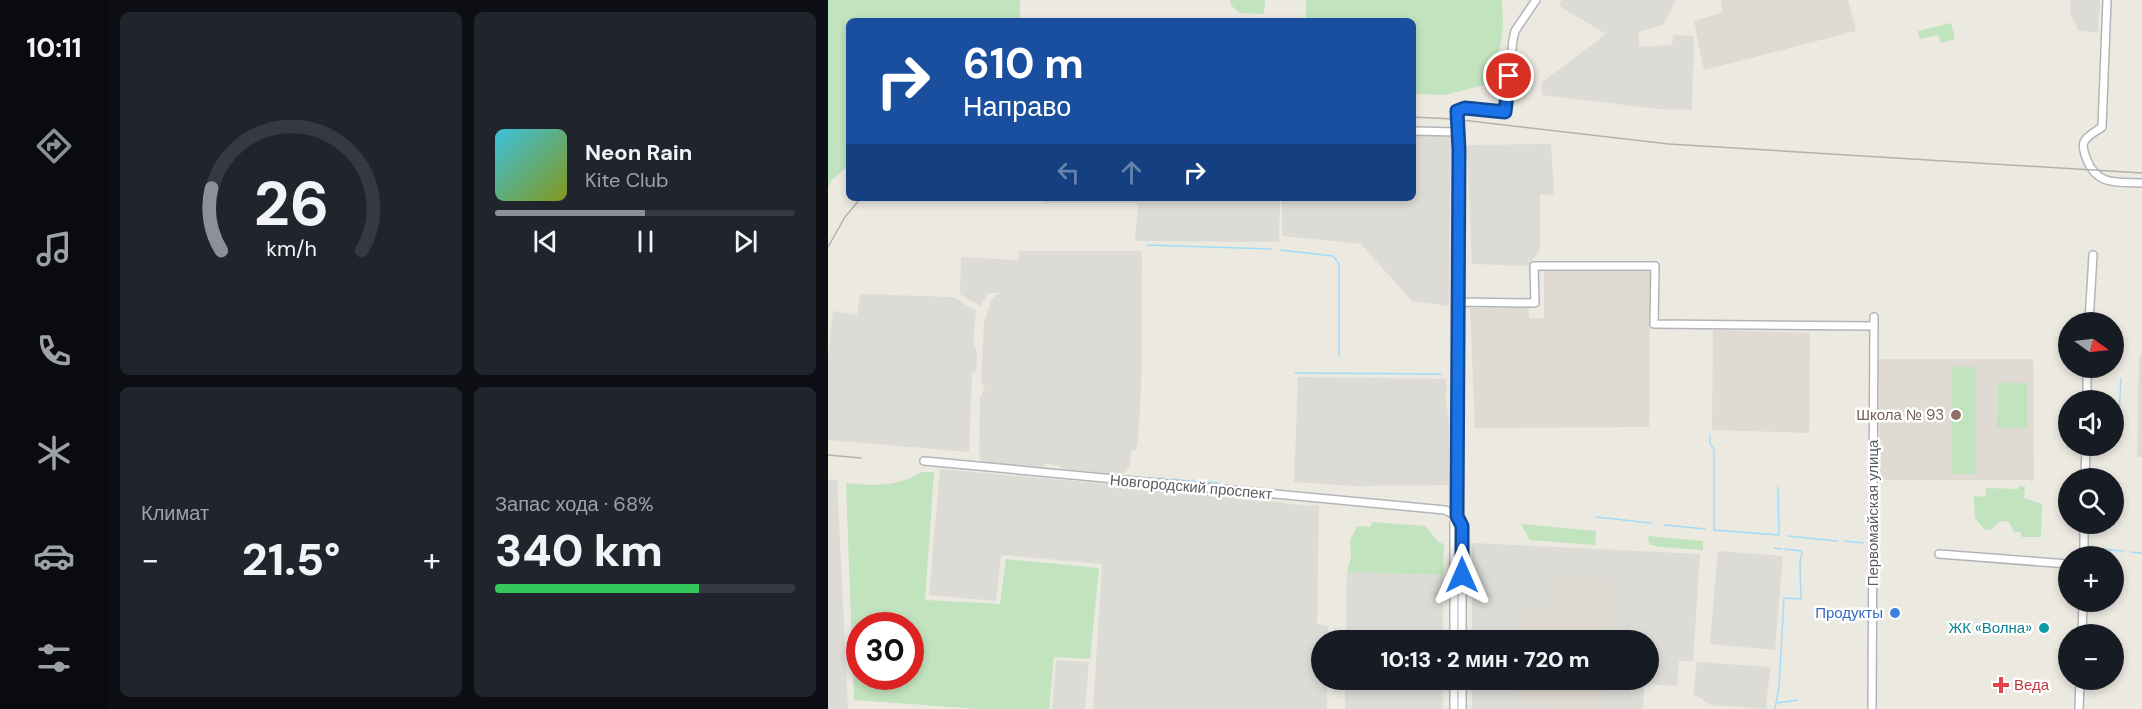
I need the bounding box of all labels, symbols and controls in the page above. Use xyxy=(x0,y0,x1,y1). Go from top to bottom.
text: 10:11 xyxy=(26,30,82,65)
text: 610 m xyxy=(963,36,1084,91)
icon: right xyxy=(864,42,942,120)
pin xyxy=(1483,50,1534,101)
icon: arrive xyxy=(1492,59,1525,92)
text: Направо xyxy=(963,89,1071,124)
icon: directions xyxy=(33,125,75,167)
text: Neon Rain xyxy=(585,138,692,167)
icon: left xyxy=(1052,156,1085,189)
icon: ahead xyxy=(1115,156,1148,189)
icon: right xyxy=(1178,156,1211,189)
text: 26 xyxy=(253,163,329,244)
text: Kite Club xyxy=(585,167,669,193)
icon: previous xyxy=(529,225,562,258)
icon: pause xyxy=(629,225,662,258)
icon: next xyxy=(729,225,762,258)
icon: music xyxy=(33,228,75,270)
text: km/h xyxy=(266,235,316,263)
north arrow xyxy=(2058,312,2124,378)
map controls xyxy=(2058,312,2124,690)
icon: phone xyxy=(33,330,75,372)
button: sound xyxy=(2058,390,2124,456)
place label: Школа № 93 xyxy=(1856,405,1944,425)
marker: Школа № 93 xyxy=(1949,408,1963,422)
icon: climate xyxy=(33,432,75,474)
street label: Первомайская улица xyxy=(1863,439,1883,586)
button: search xyxy=(2058,468,2124,534)
street label: Новгородский проспект xyxy=(1109,470,1273,504)
text: Запас хода · 68% xyxy=(495,491,654,517)
text: Климат xyxy=(141,500,209,526)
text: 340 km xyxy=(495,521,663,580)
text: 21.5° xyxy=(242,530,340,589)
icon: car xyxy=(33,535,75,577)
text: − xyxy=(141,538,159,581)
text: + xyxy=(423,538,441,581)
position arrow xyxy=(1430,543,1494,607)
button: + xyxy=(2058,546,2124,612)
place label: Продукты xyxy=(1815,603,1883,623)
marker: Продукты xyxy=(1888,606,1902,620)
speed limit sign: 30 xyxy=(846,612,924,690)
place label: ЖК «Волна» xyxy=(1948,618,2032,638)
marker: ЖК «Волна» xyxy=(2037,621,2051,635)
button: − xyxy=(2058,624,2124,690)
icon: filters xyxy=(33,637,75,679)
text: 10:13 · 2 мин · 720 m xyxy=(1380,645,1590,674)
place label: Веда xyxy=(2014,675,2050,695)
marker: Веда xyxy=(1992,676,2010,694)

